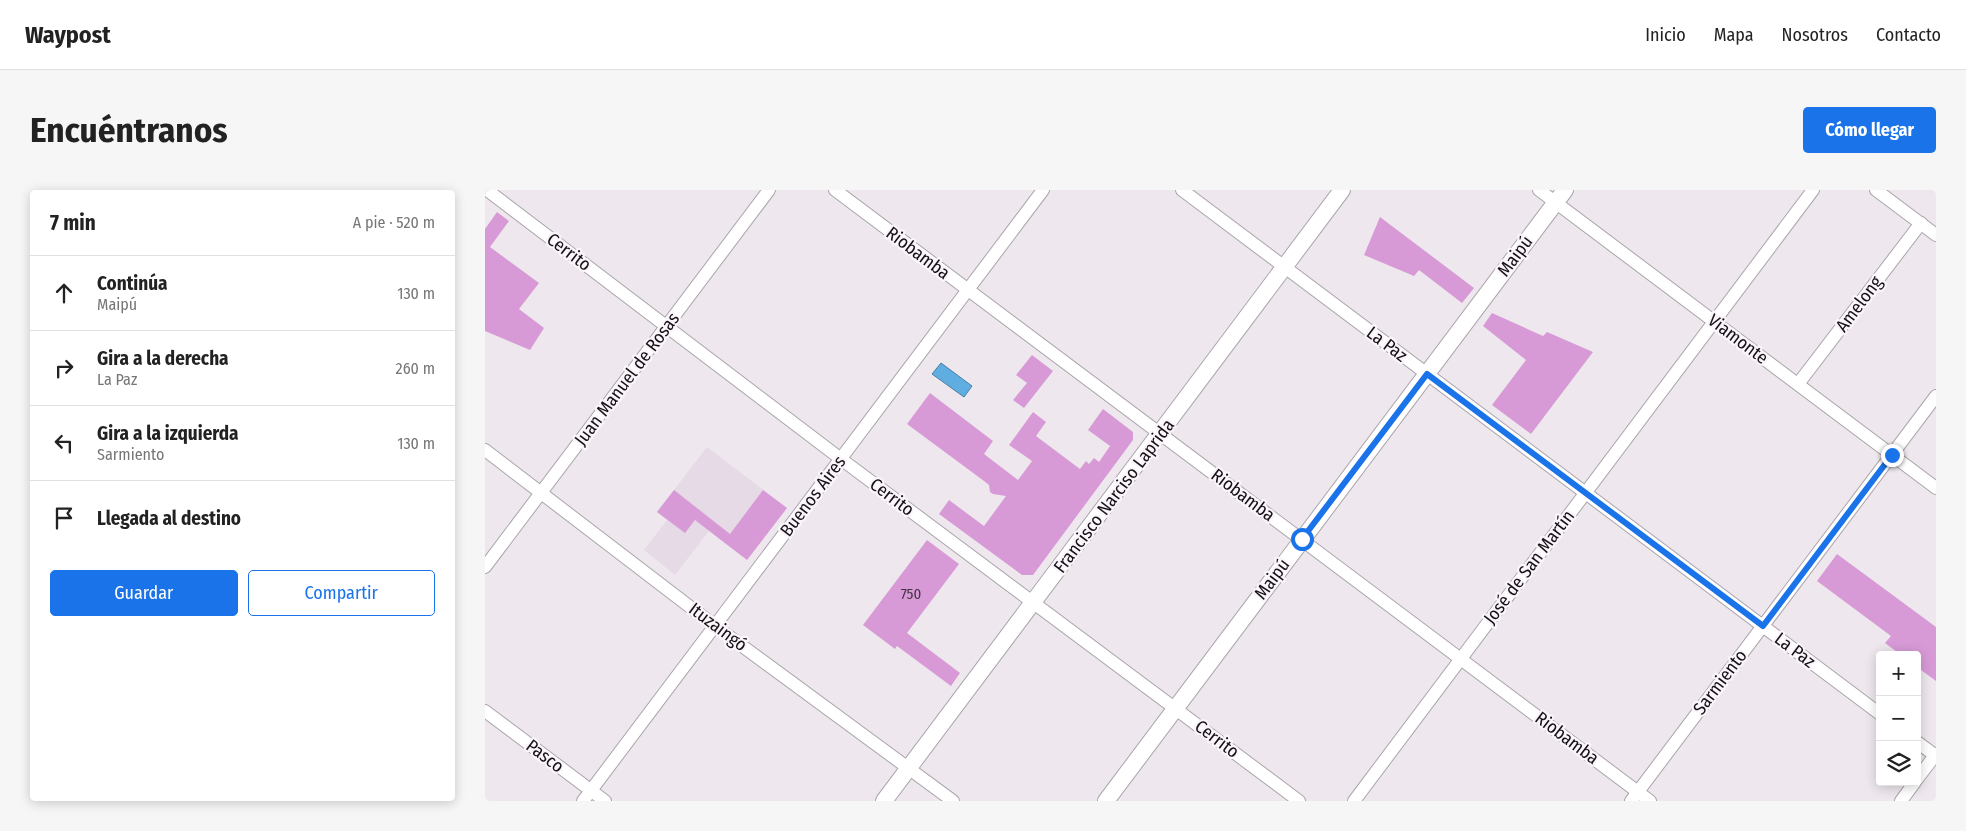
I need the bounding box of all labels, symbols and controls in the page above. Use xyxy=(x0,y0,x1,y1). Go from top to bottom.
text: Waypost xyxy=(25,21,111,49)
text: Inicio xyxy=(1645,24,1686,46)
text: Mapa xyxy=(1714,24,1754,46)
text: Nosotros xyxy=(1782,24,1848,46)
text: Contacto xyxy=(1876,24,1941,46)
button: Cómo llegar xyxy=(1803,107,1936,153)
text: Encuéntranos xyxy=(30,109,228,151)
text: 7 min xyxy=(50,210,96,236)
text: A pie · 520 m xyxy=(353,213,435,232)
street label: Riobamba xyxy=(882,222,954,284)
street label: Cerrito xyxy=(542,228,596,276)
street label: Maipú xyxy=(1493,231,1537,281)
street label: Amelong xyxy=(1831,271,1887,336)
text: Continúa xyxy=(97,272,168,295)
icon: ahead xyxy=(50,279,78,307)
text: 130 m xyxy=(397,284,435,303)
text: Maipú xyxy=(97,295,137,314)
street label: Juan Manuel de Rosas xyxy=(570,308,684,450)
street label: Viamonte xyxy=(1703,309,1773,369)
street label: La Paz xyxy=(1362,322,1412,366)
text: Gira a la derecha xyxy=(97,347,229,370)
icon: right xyxy=(50,354,78,382)
text: 260 m xyxy=(396,359,435,378)
text: La Paz xyxy=(97,370,137,389)
street label: Francisco Narciso Laprida xyxy=(1049,415,1179,577)
text: Gira a la izquierda xyxy=(97,422,239,445)
icon: left xyxy=(50,429,78,457)
text: 130 m xyxy=(397,434,435,453)
route end xyxy=(1881,444,1904,467)
text: Sarmiento xyxy=(97,445,164,464)
street label: Buenos Aires xyxy=(776,451,851,541)
street label: Riobamba xyxy=(1207,464,1279,526)
street label: Cerrito xyxy=(865,473,919,521)
icon: arrive xyxy=(50,504,78,532)
street label: José de San Martín xyxy=(1479,506,1579,628)
text: Llegada al destino xyxy=(97,507,241,530)
route start xyxy=(1291,528,1314,551)
street label: Maipú xyxy=(1250,554,1294,604)
button: Guardar xyxy=(50,570,238,616)
button: Compartir xyxy=(248,570,435,616)
house number: 750 xyxy=(901,585,921,603)
street label: Ituzaingó xyxy=(684,598,752,656)
street label: La Paz xyxy=(1770,628,1820,672)
street label: Sarmiento xyxy=(1688,645,1752,719)
map controls xyxy=(1876,651,1921,786)
button: + xyxy=(1876,651,1921,696)
button: − xyxy=(1876,696,1921,741)
street label: Riobamba xyxy=(1531,707,1603,769)
street label: Cerrito xyxy=(1190,715,1244,763)
street label: Pasco xyxy=(522,735,568,777)
button: layers xyxy=(1876,741,1921,786)

